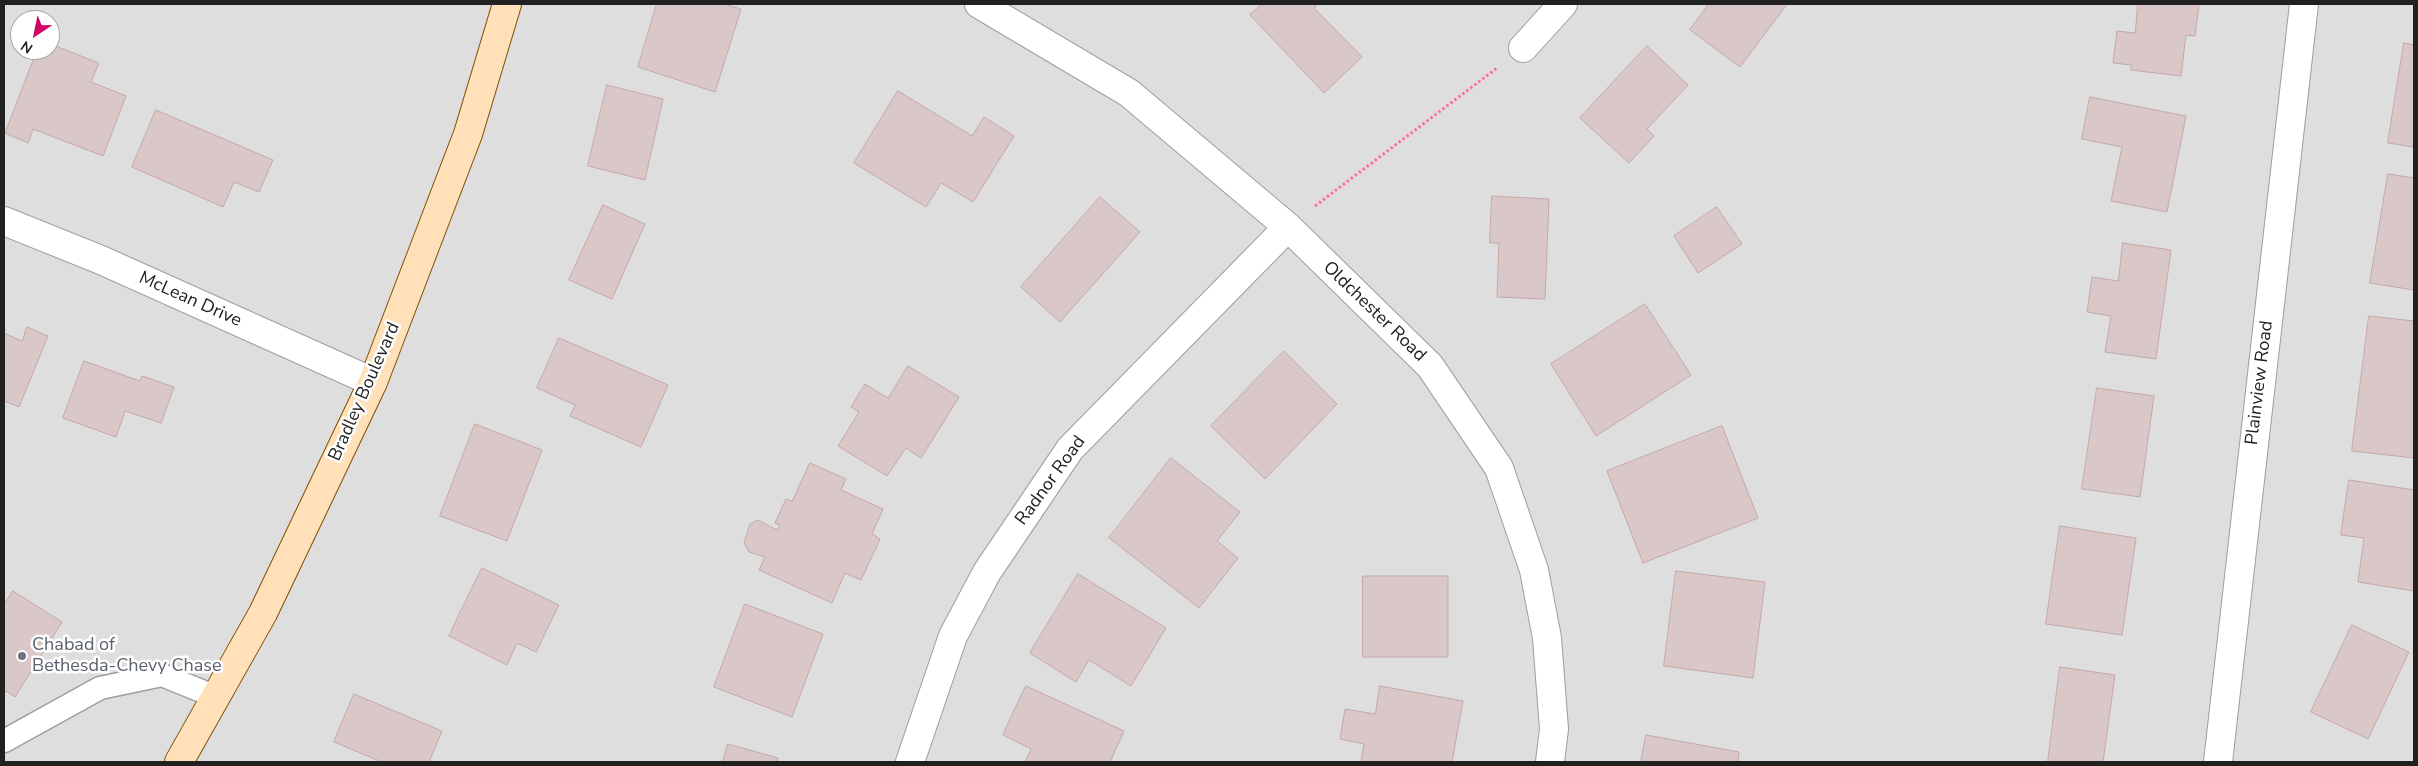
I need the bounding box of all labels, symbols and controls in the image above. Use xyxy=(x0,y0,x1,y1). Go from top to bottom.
north arrow xyxy=(10,10,60,60)
text: N xyxy=(17,36,37,58)
street label: Oldchester Road xyxy=(1318,257,1430,367)
street label: McLean Drive xyxy=(135,268,245,332)
street label: Bradley Boulevard xyxy=(325,319,405,465)
street label: Plainview Road xyxy=(2242,320,2278,446)
street label: Radnor Road xyxy=(1011,432,1091,530)
place label: Chabad of Bethesda-Chevy Chase xyxy=(32,635,222,678)
marker: Chabad of Bethesda-Chevy Chase xyxy=(16,650,28,662)

